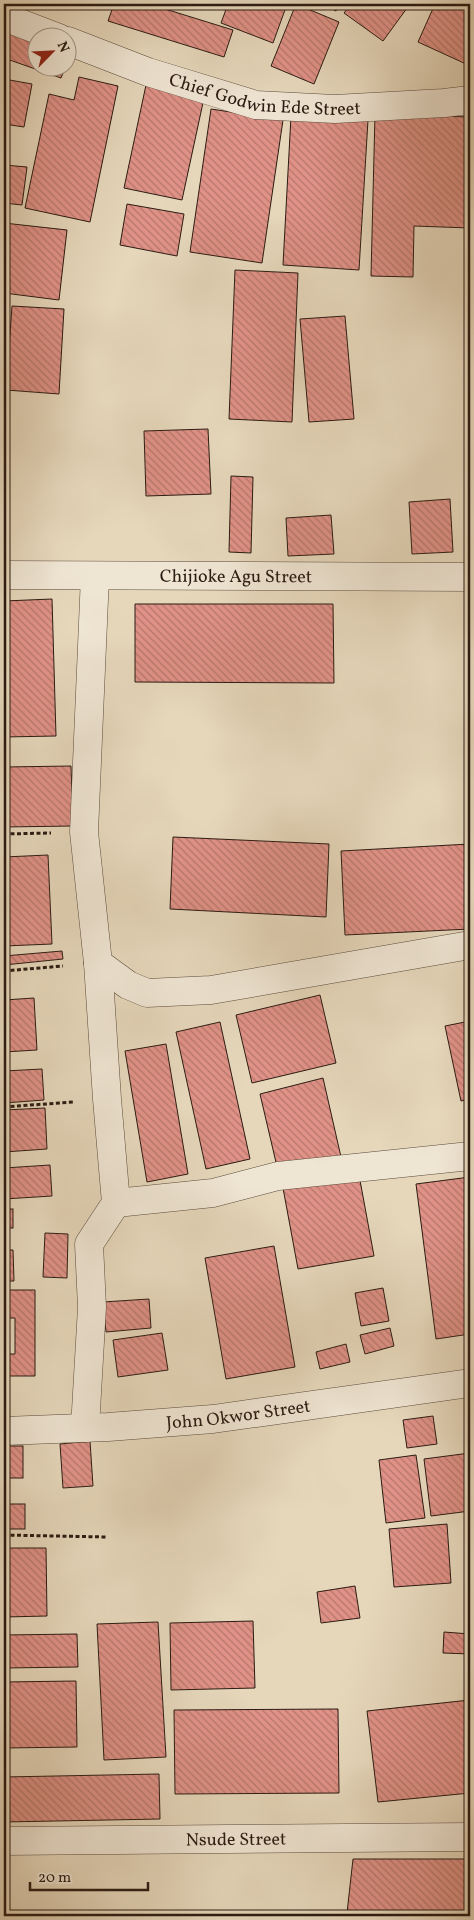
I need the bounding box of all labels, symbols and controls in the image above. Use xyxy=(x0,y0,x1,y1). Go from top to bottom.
north arrow xyxy=(28,28,78,78)
text: N xyxy=(52,39,73,56)
street label: Chief Godwin Ede Street xyxy=(166,68,361,123)
street label: Chijioke Agu Street xyxy=(160,565,312,590)
street label: John Okwor Street xyxy=(165,1394,312,1437)
street label: Nsude Street xyxy=(186,1828,287,1853)
scale bar xyxy=(30,1860,148,1892)
text: 20 m xyxy=(38,1868,71,1889)

